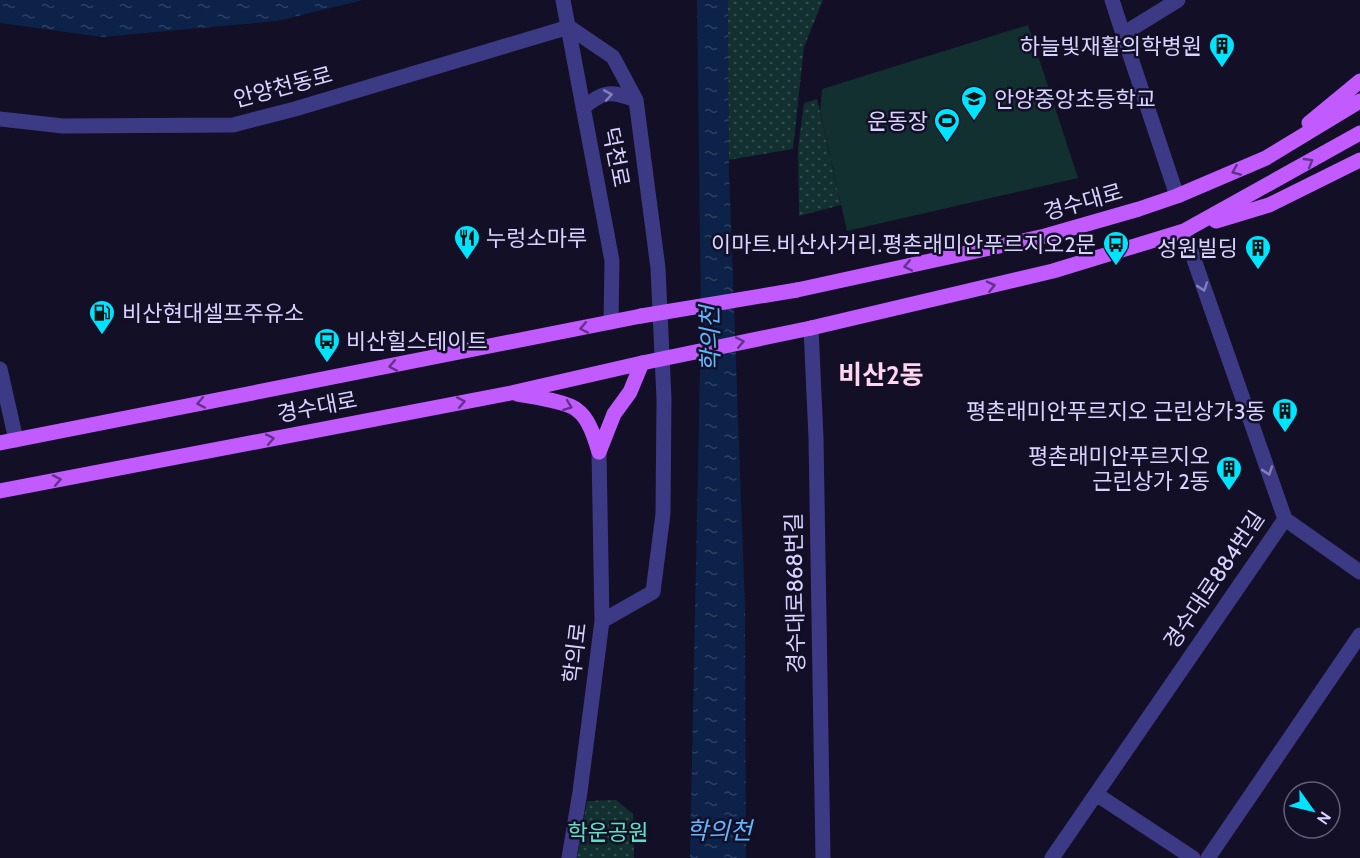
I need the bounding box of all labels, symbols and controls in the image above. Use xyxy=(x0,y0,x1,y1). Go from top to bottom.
building icon: 하늘빛재활의학병원 xyxy=(1207,31,1237,69)
place label: 하늘빛재활의학병원 xyxy=(1020,33,1202,60)
street label: 안양천동로 xyxy=(231,61,335,113)
school or university icon: 안양중앙초등학교 xyxy=(959,84,989,122)
place label: 안양중앙초등학교 xyxy=(994,86,1156,113)
one-way arrow xyxy=(603,90,613,102)
sports icon: 운동장 xyxy=(932,106,962,144)
place label: 운동장 xyxy=(867,108,928,135)
street label: 덕천로 xyxy=(597,125,635,189)
one-way arrow xyxy=(1303,158,1313,169)
one-way arrow xyxy=(1231,164,1242,176)
street label: 경수대로 xyxy=(1040,178,1126,226)
restaurant icon: 누렁소마루 xyxy=(452,223,482,261)
place label: 누렁소마루 xyxy=(486,225,587,252)
bus stop icon: 이마트.비산사거리.평촌래미안푸르지오2문 xyxy=(1101,229,1131,267)
place label: 이마트.비산사거리.평촌래미안푸르지오2문 xyxy=(711,231,1096,258)
building icon: 성원빌딩 xyxy=(1243,233,1273,271)
place label: 성원빌딩 xyxy=(1157,235,1238,262)
one-way arrow xyxy=(904,259,914,272)
one-way arrow xyxy=(986,280,996,293)
one-way arrow xyxy=(1196,281,1209,292)
fuel station icon: 비산현대셀프주유소 xyxy=(87,298,117,336)
place label: 비산현대셀프주유소 xyxy=(122,300,304,327)
water label: 학의천 xyxy=(695,303,725,372)
one-way arrow xyxy=(579,320,589,333)
bus stop icon: 비산힐스테이트 xyxy=(312,326,342,364)
place label: 비산힐스테이트 xyxy=(346,328,488,355)
one-way arrow xyxy=(735,337,745,350)
one-way arrow xyxy=(388,358,398,371)
district label: 비산2동 xyxy=(838,359,924,391)
street label: 경수대로 xyxy=(275,386,359,428)
one-way arrow xyxy=(197,396,207,409)
one-way arrow xyxy=(456,396,466,409)
building icon: 평촌래미안푸르지오 근린상가3동 xyxy=(1270,396,1300,434)
place label: 평촌래미안푸르지오 근린상가3동 xyxy=(966,398,1266,425)
one-way arrow xyxy=(562,399,573,412)
one-way arrow xyxy=(264,433,274,446)
place label: 평촌래미안푸르지오 근린상가 2동 xyxy=(1028,443,1210,495)
building icon: 평촌래미안푸르지오 근린상가 2동 xyxy=(1214,454,1244,492)
one-way arrow xyxy=(1260,465,1273,476)
one-way arrow xyxy=(52,474,62,487)
street label: 경수대로884번길 xyxy=(1158,506,1270,654)
street label: 경수대로868번길 xyxy=(780,512,810,674)
street label: 학의로 xyxy=(558,621,592,685)
north arrow xyxy=(1282,780,1342,840)
text: N xyxy=(1313,808,1335,828)
water label: 학의천 xyxy=(686,816,755,845)
park label: 학운공원 xyxy=(568,819,648,846)

